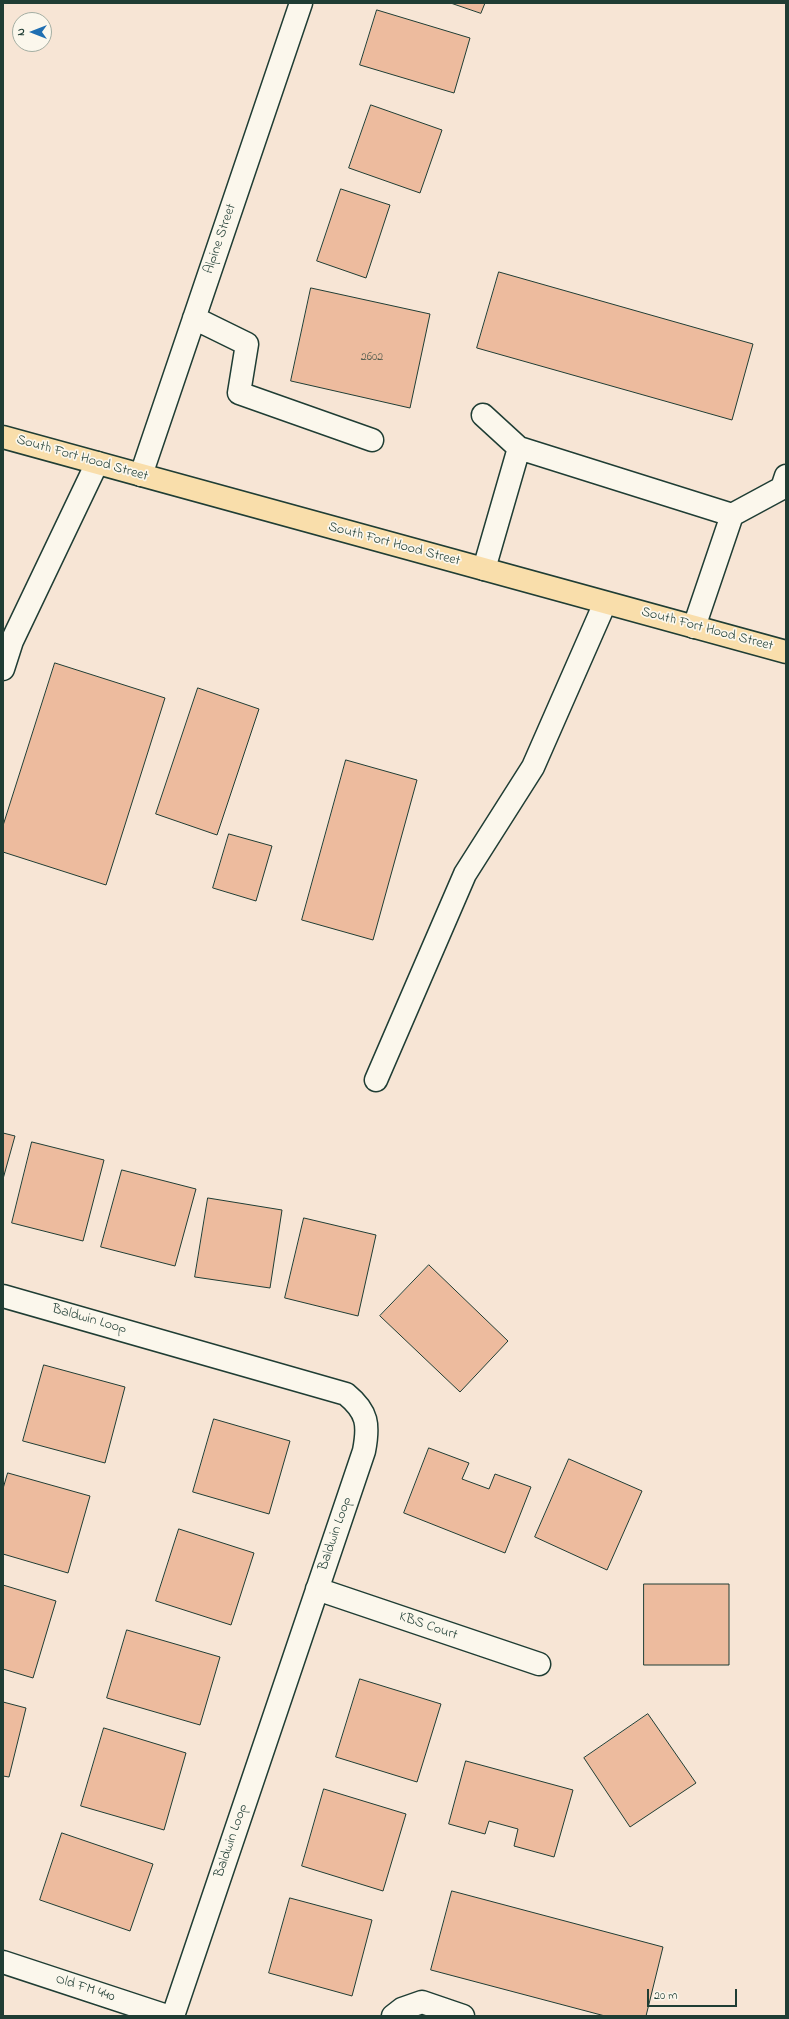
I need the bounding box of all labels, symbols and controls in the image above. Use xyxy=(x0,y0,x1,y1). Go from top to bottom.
north arrow xyxy=(12,12,52,52)
text: N xyxy=(13,28,29,36)
street label: Alpine Street xyxy=(201,202,241,276)
house number: 2602 xyxy=(361,351,383,365)
street label: South Fort Hood Street xyxy=(14,432,150,486)
street label: South Fort Hood Street xyxy=(326,519,462,571)
street label: South Fort Hood Street xyxy=(639,604,775,656)
street label: Baldwin Loop xyxy=(50,1301,128,1339)
street label: Baldwin Loop xyxy=(316,1495,356,1573)
street label: KBS Court xyxy=(397,1609,459,1645)
street label: Baldwin Loop xyxy=(212,1802,252,1880)
street label: Old FM 440 xyxy=(53,1971,117,2007)
scale bar xyxy=(649,1981,739,2007)
text: 20 m xyxy=(654,1987,677,2005)

